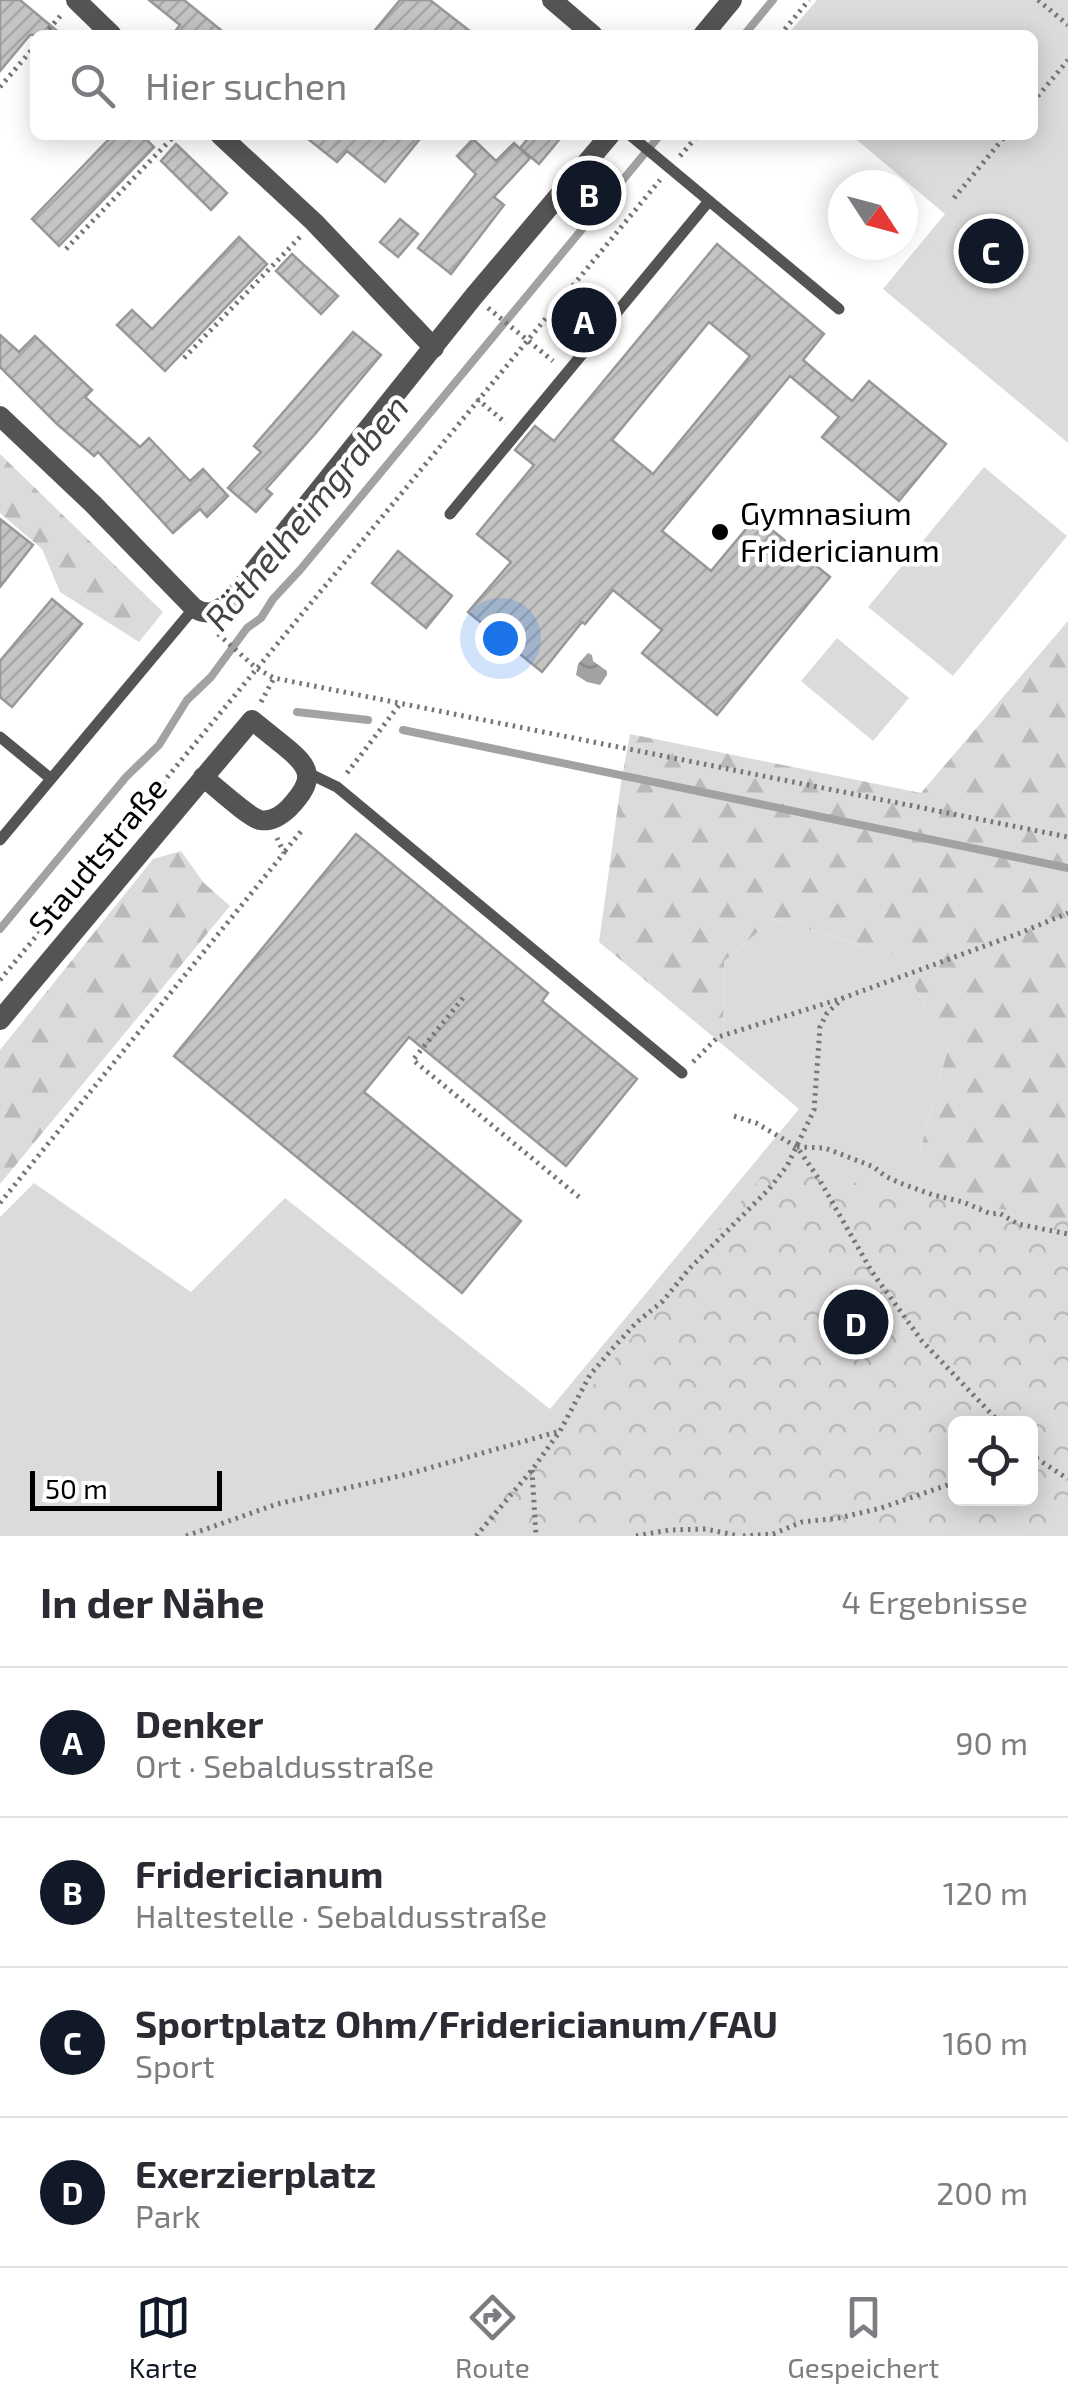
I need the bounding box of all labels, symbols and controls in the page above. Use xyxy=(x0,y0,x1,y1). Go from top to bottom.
search box xyxy=(30,30,1038,140)
icon: search xyxy=(65,58,120,113)
text: Hier suchen xyxy=(145,62,347,108)
pin: B xyxy=(556,156,622,230)
north arrow xyxy=(828,170,918,260)
pin: C xyxy=(958,214,1024,288)
pin: A xyxy=(552,282,616,358)
water label: Röthelheimgraben xyxy=(195,385,416,638)
place label: Gymnasium Fridericianum xyxy=(740,493,940,568)
marker: Gymnasium Fridericianum xyxy=(709,521,731,543)
your location xyxy=(475,613,526,664)
street label: Staudtstraße xyxy=(20,768,173,941)
pin: D xyxy=(824,1284,888,1360)
map controls xyxy=(948,1416,1038,1506)
button: locate xyxy=(948,1416,1038,1506)
scale bar xyxy=(30,1466,222,1510)
text: 50 m xyxy=(45,1471,108,1505)
text: In der Nähe xyxy=(40,1576,265,1626)
text: 4 Ergebnisse xyxy=(841,1582,1028,1620)
text: Denker xyxy=(135,1700,263,1746)
text: A xyxy=(62,1723,83,1761)
text: 90 m xyxy=(955,1723,1028,1761)
text: Ort · Sebaldusstraße xyxy=(135,1746,434,1784)
text: Fridericianum xyxy=(135,1850,384,1896)
text: B xyxy=(62,1873,83,1911)
text: 120 m xyxy=(943,1873,1028,1911)
text: Haltestelle · Sebaldusstraße xyxy=(135,1896,547,1934)
text: Sportplatz Ohm/Fridericianum/FAU xyxy=(135,2000,778,2046)
text: C xyxy=(63,2023,82,2061)
text: 160 m xyxy=(942,2023,1028,2061)
text: Sport xyxy=(135,2046,215,2084)
text: Exerzierplatz xyxy=(135,2150,376,2196)
text: D xyxy=(62,2173,83,2211)
text: 200 m xyxy=(936,2173,1028,2211)
text: Park xyxy=(135,2196,200,2234)
tab: Karte xyxy=(129,2290,198,2384)
tab: Route xyxy=(455,2290,530,2384)
tab: Gespeichert xyxy=(787,2290,939,2384)

